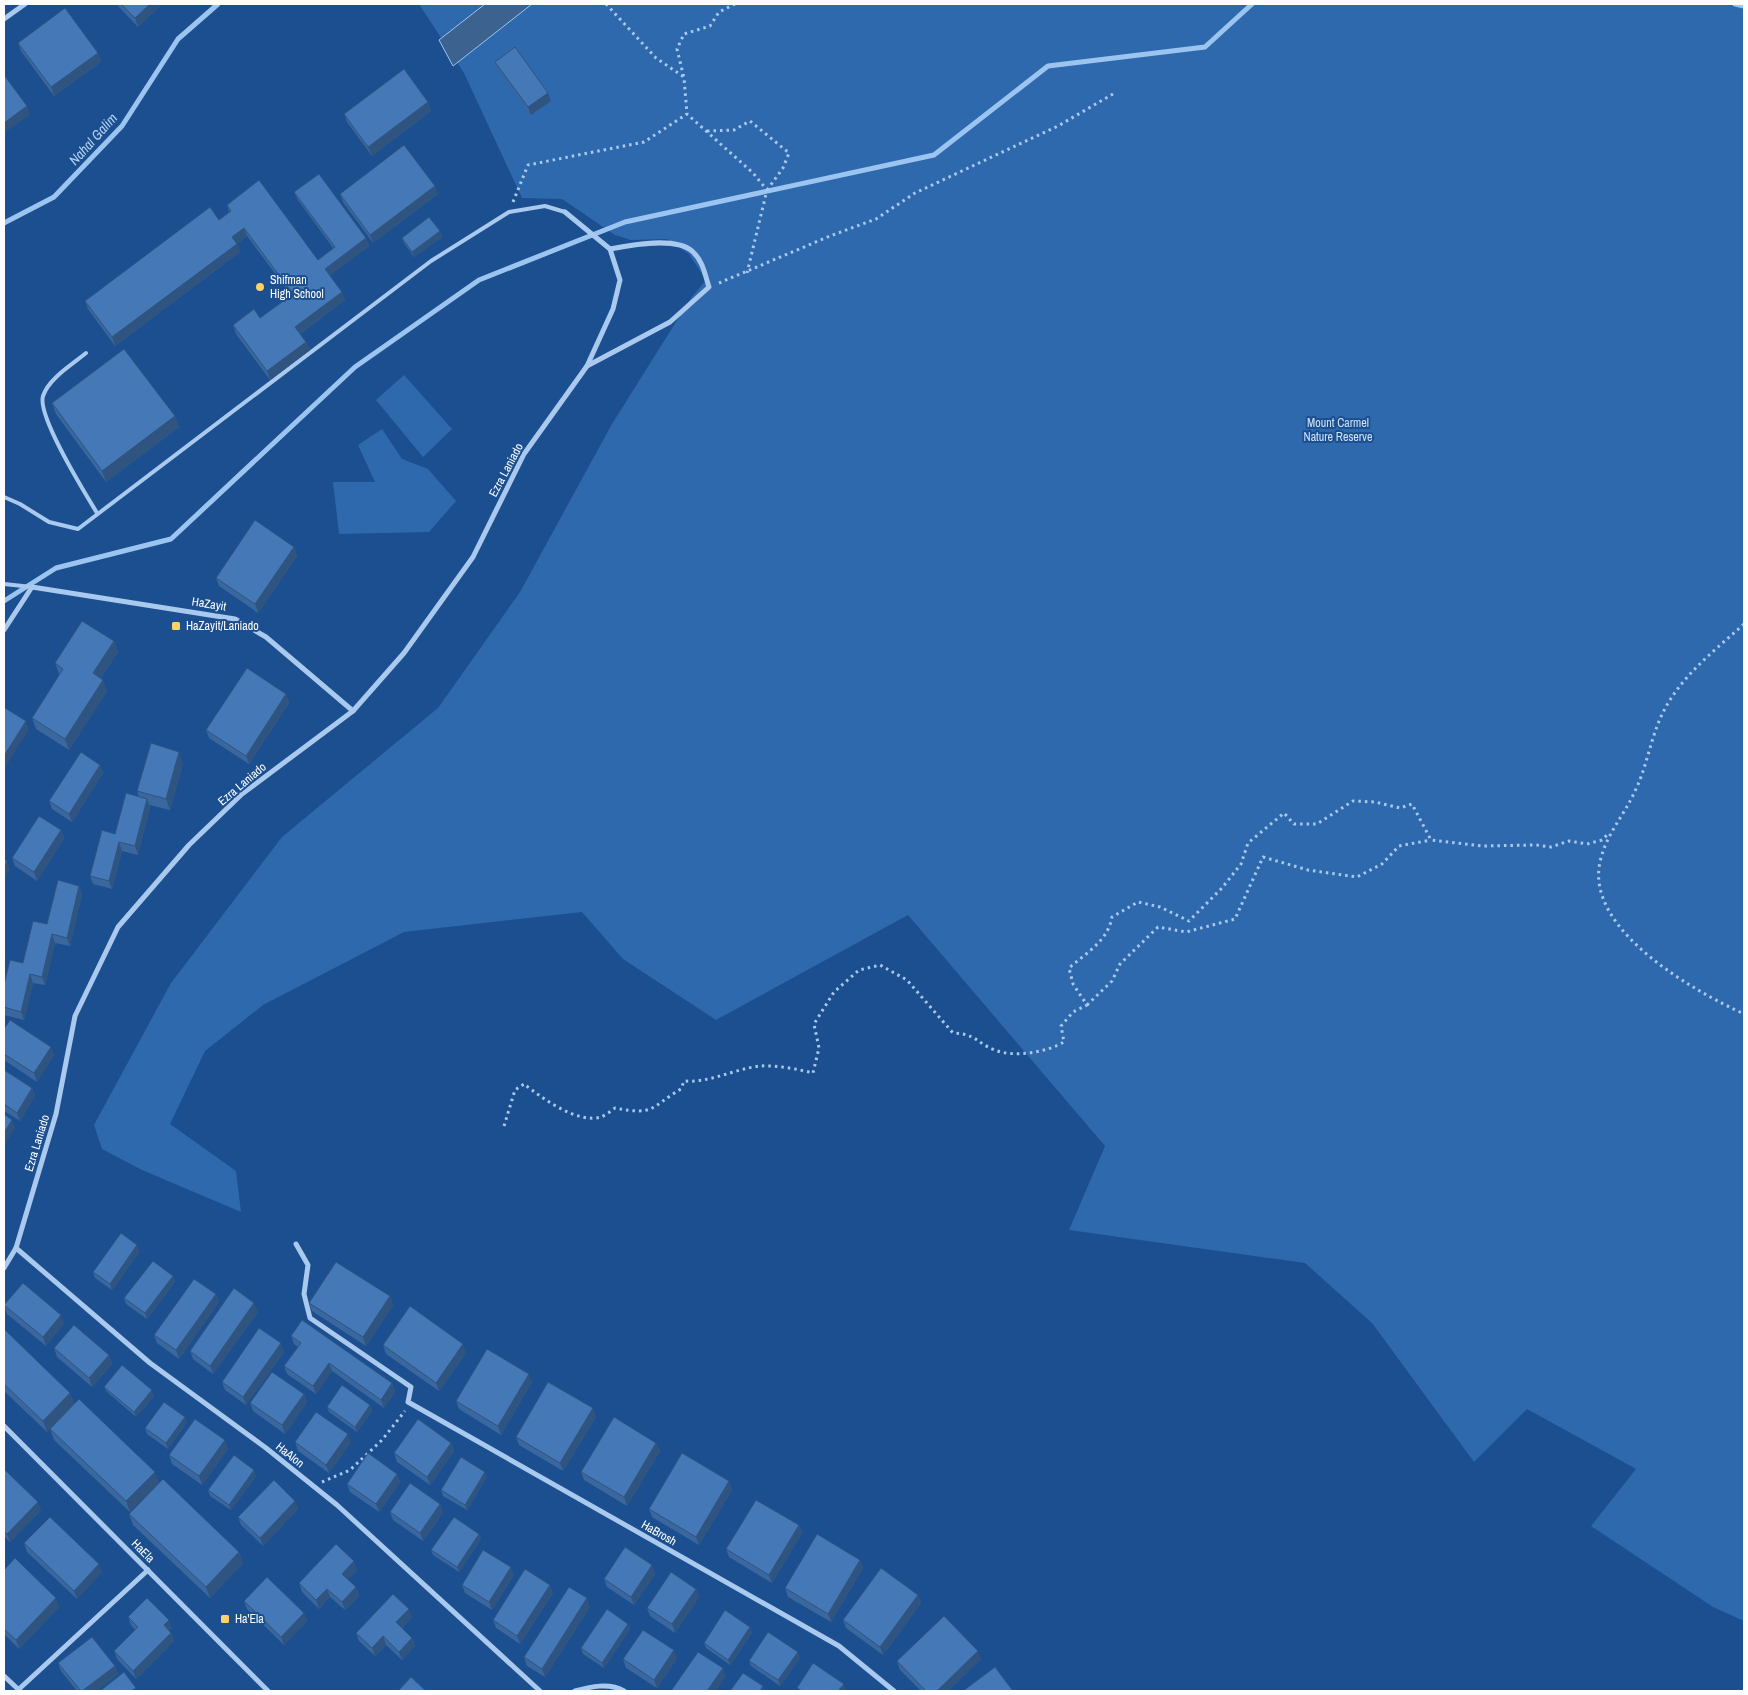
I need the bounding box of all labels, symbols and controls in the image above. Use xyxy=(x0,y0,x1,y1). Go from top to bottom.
water label: Nahal Galim xyxy=(65,109,121,169)
place label: Shifman High School xyxy=(270,272,324,302)
marker: Shifman High School xyxy=(254,281,266,293)
park label: Mount Carmel Nature Reserve xyxy=(1304,415,1372,445)
street label: Ezra Laniado xyxy=(485,440,527,500)
street label: HaZayit xyxy=(191,593,228,615)
place label: HaZayit/Laniado xyxy=(186,618,259,634)
marker: HaZayit/Laniado xyxy=(170,620,182,632)
street label: Ezra Laniado xyxy=(214,759,270,809)
street label: Ezra Laniado xyxy=(21,1113,53,1173)
street label: HaAlon xyxy=(272,1439,308,1471)
street label: HaBrosh xyxy=(638,1517,680,1549)
street label: HaEla xyxy=(128,1536,159,1567)
place label: Ha'Ela xyxy=(235,1611,264,1627)
marker: Ha'Ela xyxy=(219,1613,231,1625)

